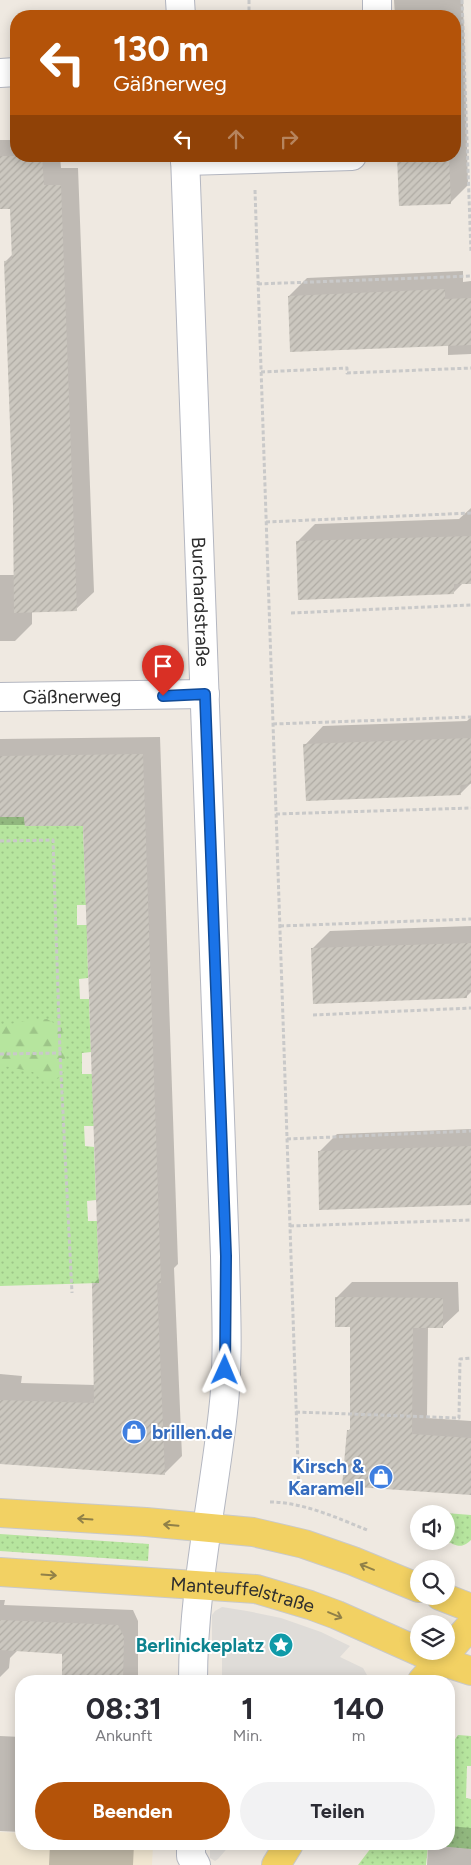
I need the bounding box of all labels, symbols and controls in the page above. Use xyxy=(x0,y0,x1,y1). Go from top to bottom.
text: 130 m xyxy=(113,28,209,70)
icon: left xyxy=(30,30,95,95)
text: Gäßnerweg xyxy=(113,70,227,97)
icon: left xyxy=(169,125,197,153)
icon: ahead xyxy=(222,125,250,153)
icon: right xyxy=(275,125,303,153)
street label: Burchardstraße xyxy=(187,536,215,667)
pin xyxy=(142,645,184,696)
icon: arrive xyxy=(149,652,177,680)
street label: Gäßnerweg xyxy=(23,684,121,709)
position arrow xyxy=(198,1343,250,1395)
shop icon: brillen.de xyxy=(121,1419,147,1445)
place label: brillen.de xyxy=(152,1421,233,1444)
place label: Kirsch & Karamell xyxy=(288,1455,365,1500)
shop icon: Kirsch & Karamell xyxy=(368,1464,394,1490)
map controls xyxy=(410,1505,455,1660)
button: sound xyxy=(410,1505,455,1550)
one-way arrow xyxy=(77,1514,93,1523)
one-way arrow xyxy=(163,1520,179,1529)
button: search xyxy=(410,1560,455,1605)
one-way arrow xyxy=(360,1562,375,1572)
one-way arrow xyxy=(40,1570,56,1580)
street label: Manteuffelstraße xyxy=(170,1572,317,1618)
one-way arrow xyxy=(327,1610,342,1620)
button: layers xyxy=(410,1615,455,1660)
place icon: Berlinickeplatz xyxy=(268,1632,294,1658)
place label: Berlinickeplatz xyxy=(136,1634,264,1657)
text: 08:31 xyxy=(86,1690,162,1727)
text: 1 xyxy=(241,1690,254,1727)
text: 140 xyxy=(333,1690,384,1727)
text: Ankunft xyxy=(95,1726,153,1745)
text: Min. xyxy=(233,1726,262,1745)
text: m xyxy=(352,1726,365,1745)
button: Beenden xyxy=(35,1782,230,1840)
button: Teilen xyxy=(240,1782,435,1840)

